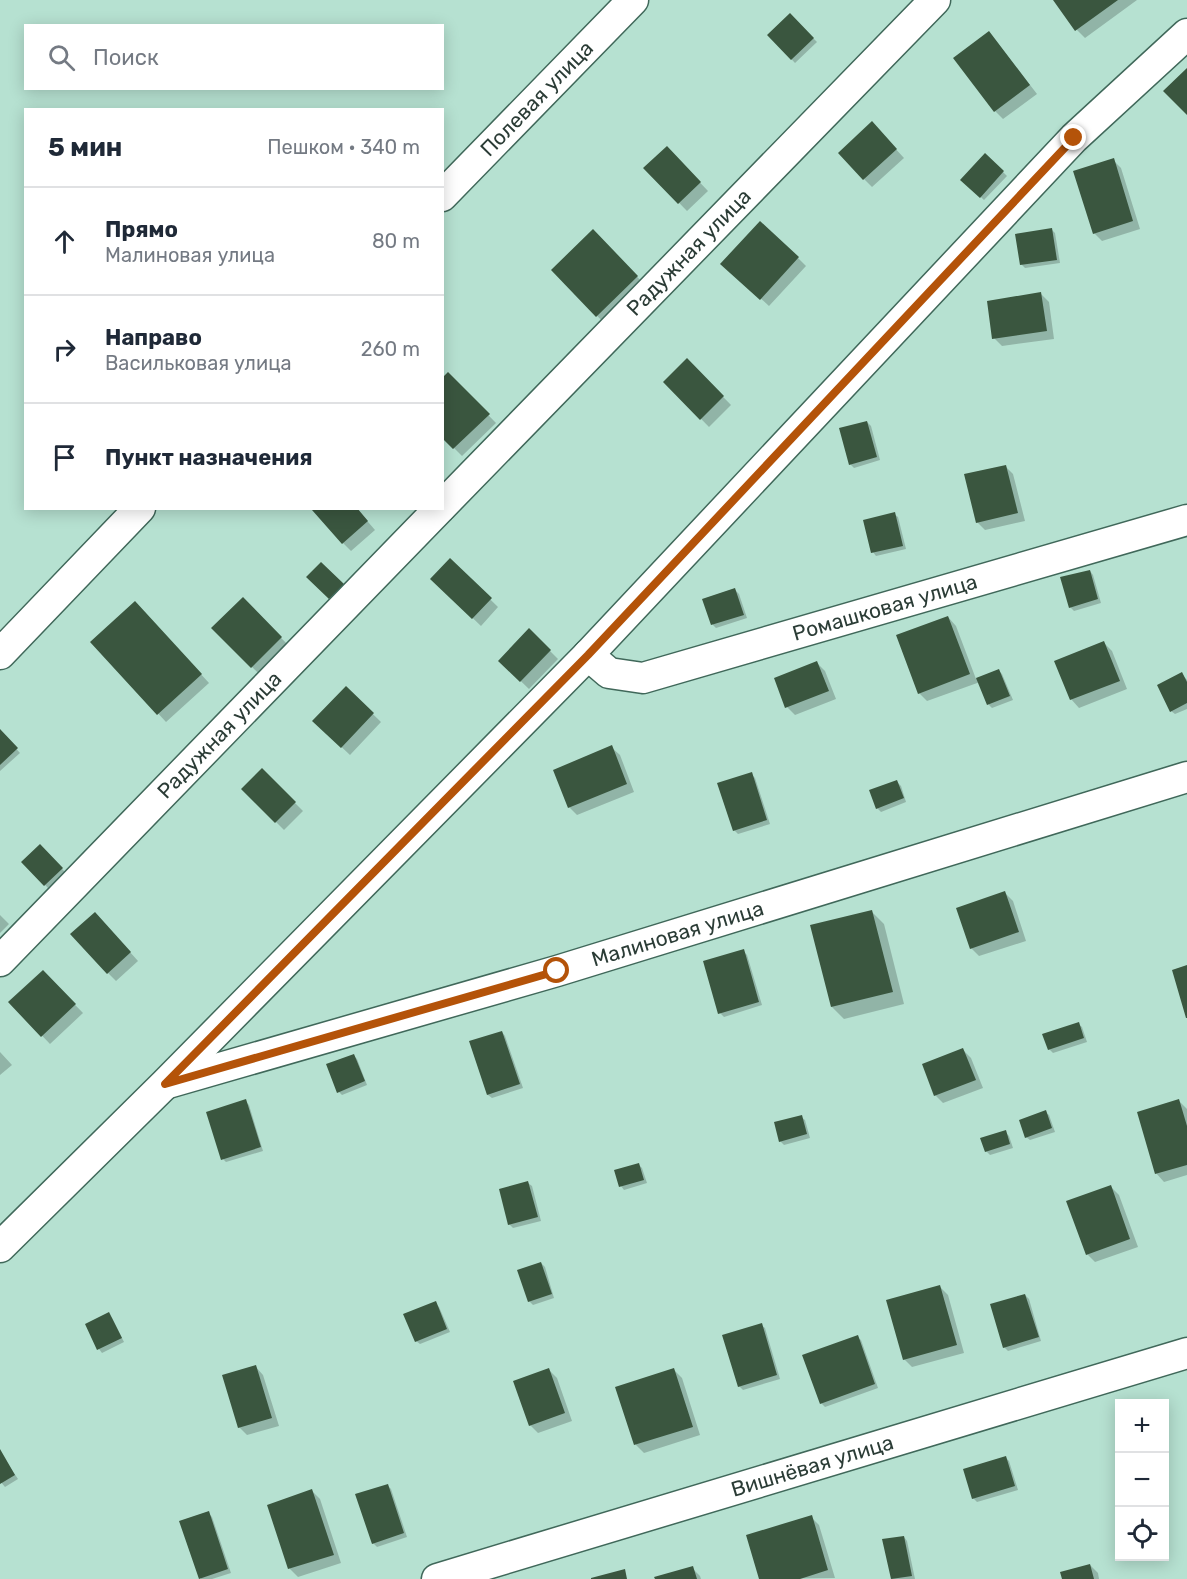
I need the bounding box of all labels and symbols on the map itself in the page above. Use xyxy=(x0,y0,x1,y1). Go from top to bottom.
street label: Полевая улица xyxy=(475,35,598,161)
route end xyxy=(1060,124,1086,150)
street label: Радужная улица xyxy=(621,183,756,321)
street label: Ромашковая улица xyxy=(790,569,980,646)
street label: Радужная улица xyxy=(152,666,286,803)
street label: Малиновая улица xyxy=(588,895,766,972)
route start xyxy=(543,957,569,983)
street label: Вишнёвая улица xyxy=(728,1429,896,1502)

